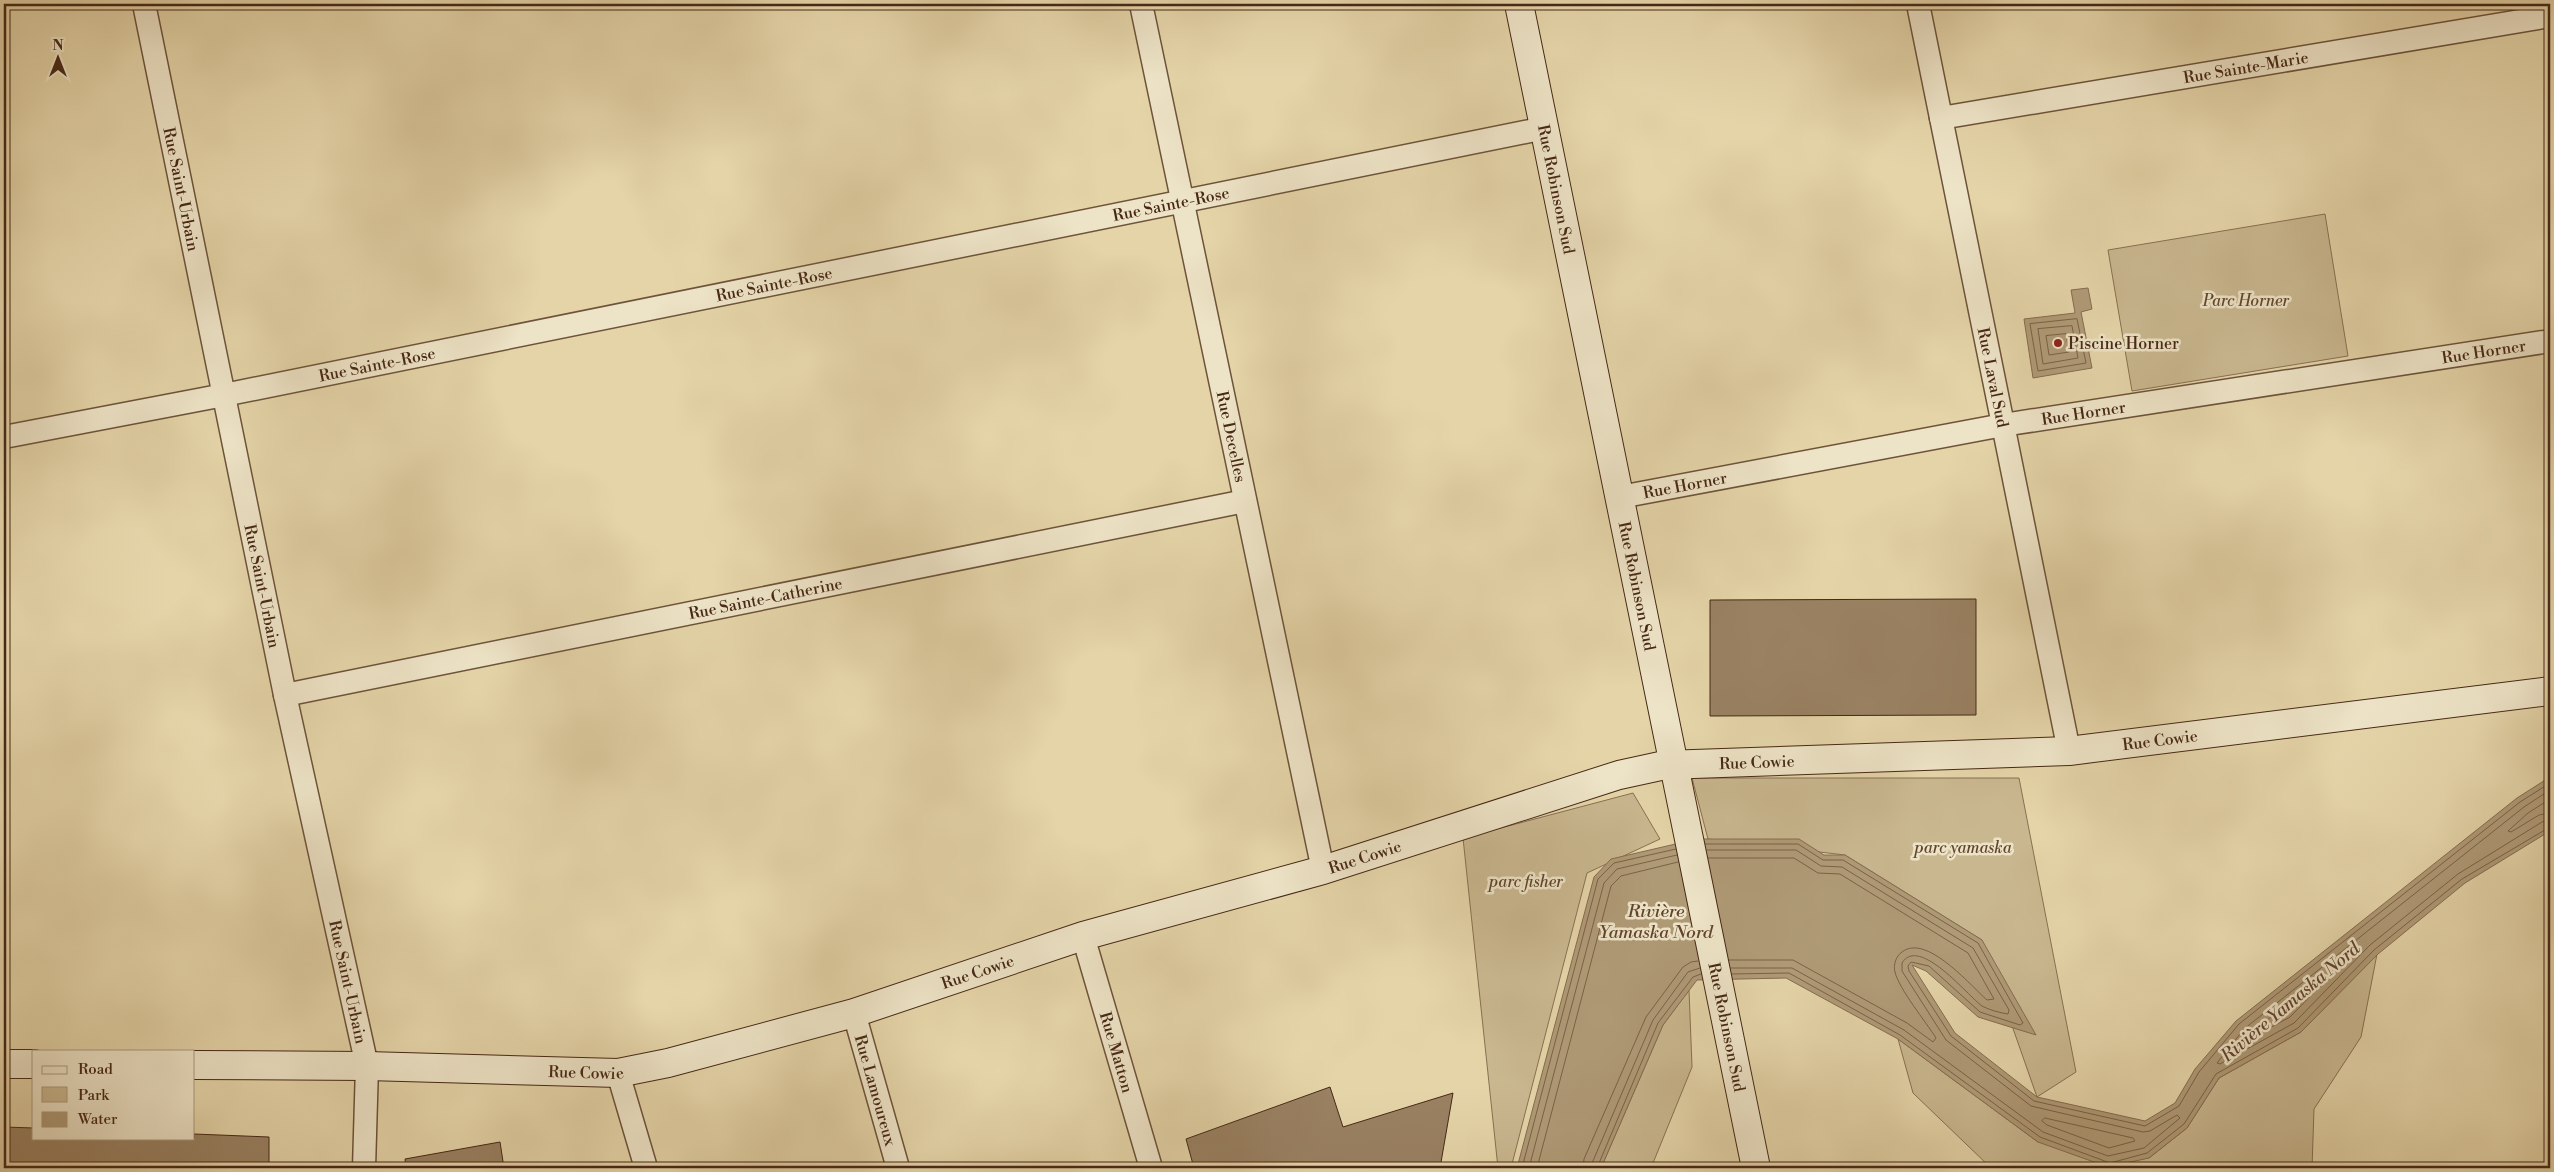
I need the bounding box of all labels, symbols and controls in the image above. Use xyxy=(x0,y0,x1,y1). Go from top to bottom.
north arrow xyxy=(32,32,82,82)
text: N xyxy=(52,37,64,55)
street label: Rue Sainte-Marie xyxy=(2182,48,2310,88)
street label: Rue Robinson Sud xyxy=(1533,123,1579,256)
street label: Rue Saint-Urbain xyxy=(158,126,203,254)
street label: Rue Sainte-Rose xyxy=(1111,183,1231,226)
street label: Rue Sainte-Rose xyxy=(714,263,834,306)
park label: Parc Horner xyxy=(2202,291,2290,311)
street label: Rue Laval Sud xyxy=(1973,326,2012,429)
place label: Piscine Horner xyxy=(2068,334,2179,354)
street label: Rue Horner xyxy=(2440,336,2527,369)
marker: Piscine Horner xyxy=(2052,337,2064,349)
street label: Rue Sainte-Rose xyxy=(317,344,437,387)
street label: Rue Decelles xyxy=(1212,389,1250,484)
street label: Rue Horner xyxy=(2040,397,2127,430)
street label: Rue Horner xyxy=(1641,468,1729,503)
street label: Rue Robinson Sud xyxy=(1614,520,1659,653)
street label: Rue Saint-Urbain xyxy=(239,522,284,650)
street label: Rue Sainte-Catherine xyxy=(687,574,844,624)
street label: Rue Cowie xyxy=(2121,726,2199,755)
street label: Rue Cowie xyxy=(1719,752,1795,774)
street label: Rue Cowie xyxy=(1326,836,1404,879)
park label: parc yamaska xyxy=(1912,838,2012,858)
park label: parc fisher xyxy=(1487,872,1564,892)
water label: Rivière Yamaska Nord xyxy=(1599,900,1714,944)
street label: Rue Saint-Urbain xyxy=(324,918,371,1046)
water label: Rivière Yamaska Nord xyxy=(2215,937,2365,1068)
street label: Rue Cowie xyxy=(939,951,1017,994)
street label: Rue Robinson Sud xyxy=(1703,961,1749,1094)
street label: Rue Matton xyxy=(1095,1009,1138,1096)
street label: Rue Lamoureux xyxy=(850,1032,900,1149)
legend xyxy=(32,1050,195,1140)
text: Road xyxy=(78,1060,113,1079)
street label: Rue Cowie xyxy=(548,1062,626,1084)
text: Park xyxy=(78,1086,110,1105)
text: Water xyxy=(77,1110,118,1129)

